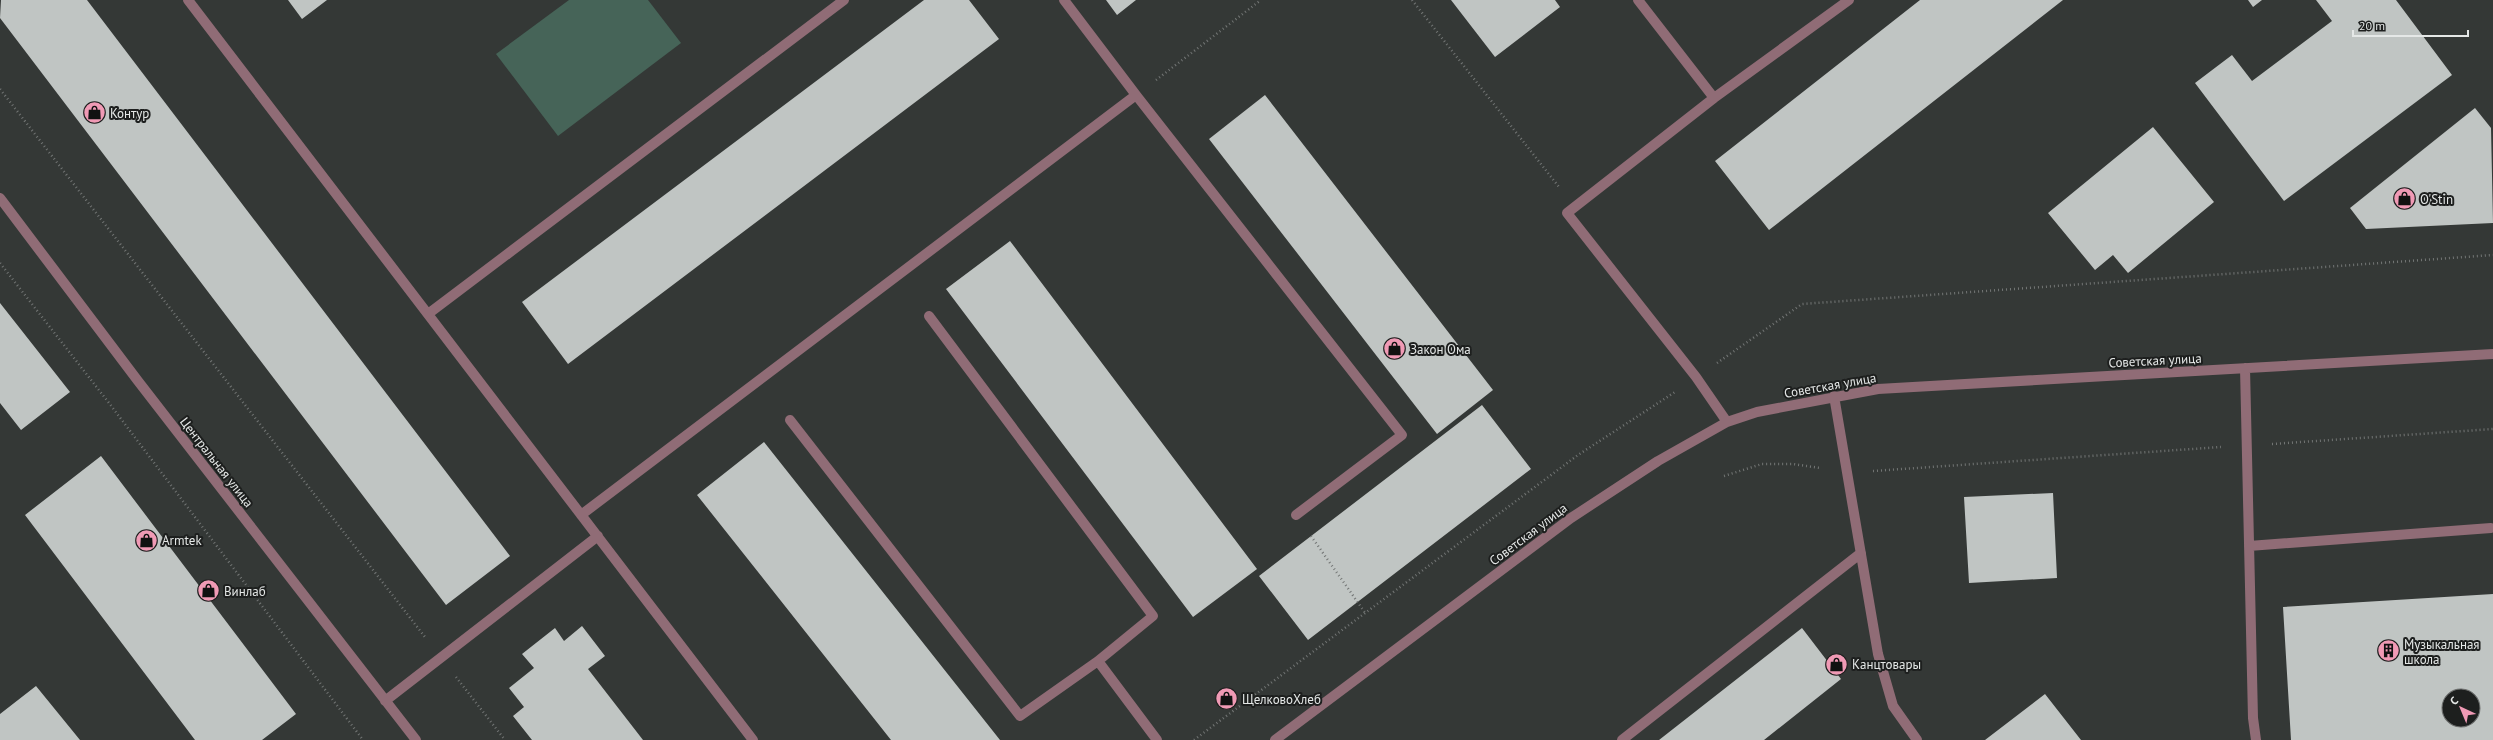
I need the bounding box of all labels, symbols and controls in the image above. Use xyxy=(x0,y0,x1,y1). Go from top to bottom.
scale bar xyxy=(2353,12,2468,38)
text: 20 m xyxy=(2359,18,2385,33)
shop icon: Контур xyxy=(82,100,108,126)
place label: Контур xyxy=(110,105,149,122)
shop icon: O'Stin xyxy=(2392,186,2418,212)
place label: O'Stin xyxy=(2420,191,2453,208)
shop icon: Закон Ома xyxy=(1381,336,1407,362)
place label: Закон Ома xyxy=(1410,341,1471,358)
street label: Советская улица xyxy=(2108,350,2202,371)
street label: Советская улица xyxy=(1783,369,1877,402)
street label: Центральная улица xyxy=(176,414,257,511)
street label: Советская улица xyxy=(1486,500,1571,569)
shop icon: Armtek xyxy=(133,527,159,553)
place label: Armtek xyxy=(162,532,202,549)
shop icon: Винлаб xyxy=(195,578,221,604)
place label: Винлаб xyxy=(224,583,266,600)
place label: Музыкальная школа xyxy=(2404,636,2480,668)
building icon: Музыкальная школа xyxy=(2376,638,2402,664)
shop icon: Канцтовары xyxy=(1823,651,1849,677)
place label: Канцтовары xyxy=(1852,656,1921,673)
shop icon: ЩелковоХлеб xyxy=(1213,686,1239,712)
north arrow xyxy=(2441,688,2481,728)
place label: ЩелковоХлеб xyxy=(1242,691,1321,708)
text: С xyxy=(2447,694,2461,708)

